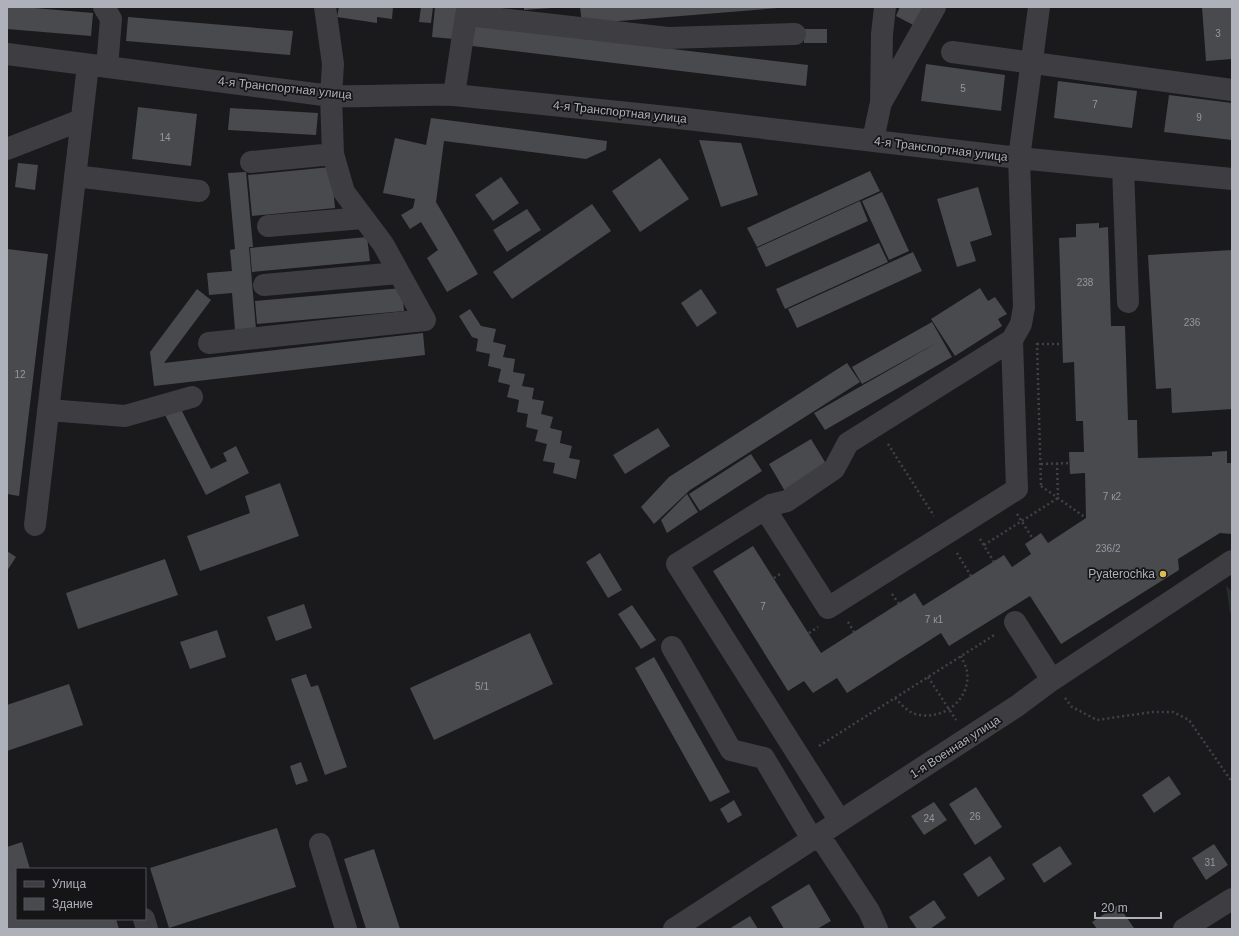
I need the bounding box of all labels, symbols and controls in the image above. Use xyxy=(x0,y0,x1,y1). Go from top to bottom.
house number: 3 xyxy=(1215,28,1221,39)
street label: 4-я Транспортная улица xyxy=(217,74,353,102)
house number: 5 xyxy=(960,83,966,94)
street label: 4-я Транспортная улица xyxy=(552,98,688,126)
house number: 7 xyxy=(1092,99,1098,110)
house number: 9 xyxy=(1196,112,1202,123)
house number: 14 xyxy=(159,132,171,143)
street label: 4-я Транспортная улица xyxy=(873,134,1009,164)
house number: 238 xyxy=(1077,277,1094,288)
house number: 236 xyxy=(1184,317,1201,328)
house number: 12 xyxy=(14,369,26,380)
house number: 7 к2 xyxy=(1103,491,1122,502)
house number: 236/2 xyxy=(1095,543,1121,554)
place label: Pyaterochka xyxy=(1088,567,1155,581)
marker: Pyaterochka xyxy=(1158,569,1168,579)
house number: 7 xyxy=(760,601,766,612)
house number: 7 к1 xyxy=(925,614,944,625)
house number: 5/1 xyxy=(475,681,489,692)
street label: 1-я Военная улица xyxy=(907,712,1003,781)
house number: 26 xyxy=(969,811,981,822)
house number: 24 xyxy=(923,813,935,824)
house number: 31 xyxy=(1204,857,1216,868)
legend xyxy=(16,868,146,920)
text: Улица xyxy=(52,877,86,891)
scale bar xyxy=(1095,894,1161,920)
text: Здание xyxy=(52,897,93,911)
text: 20 m xyxy=(1101,901,1128,915)

